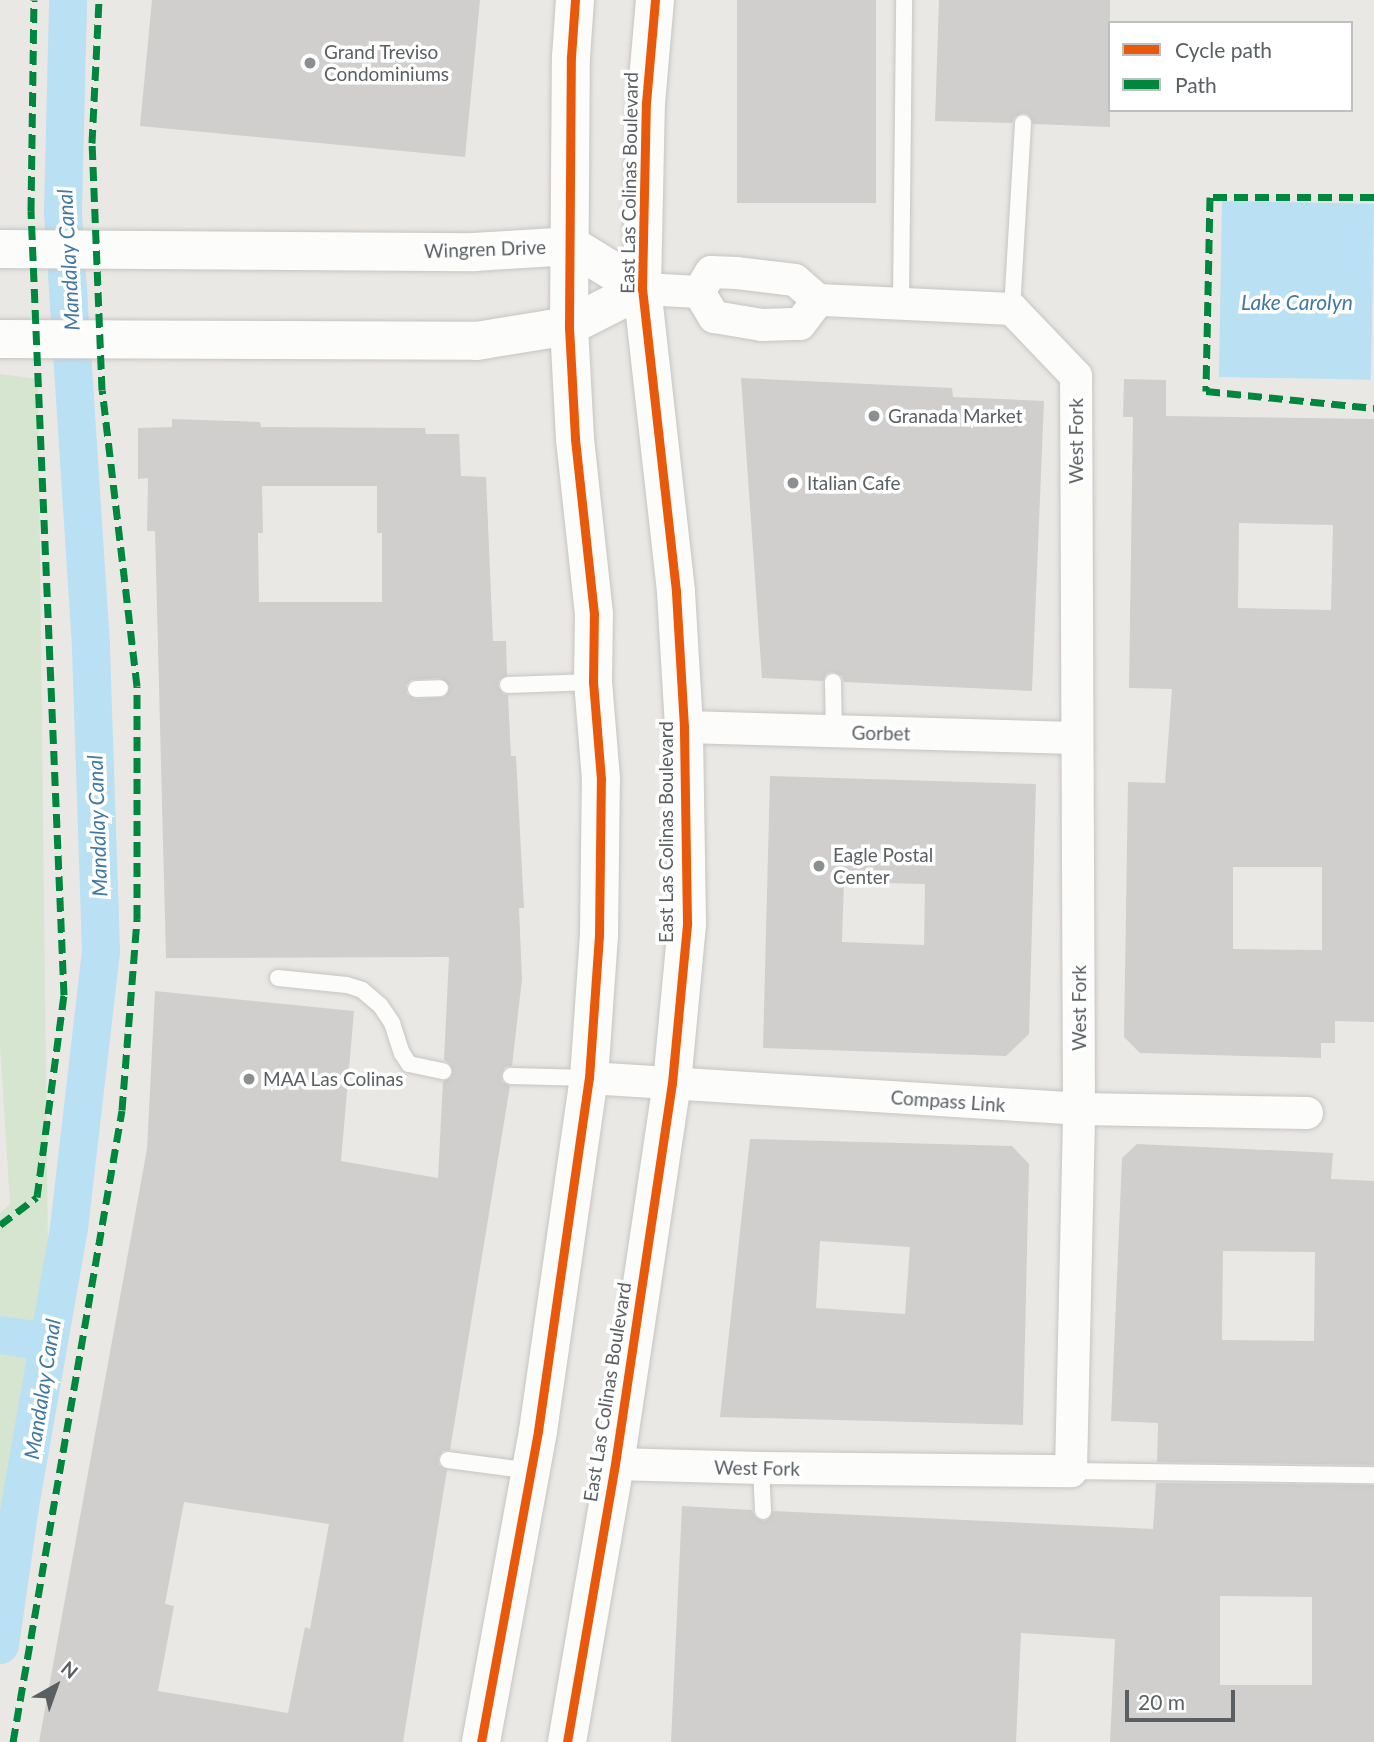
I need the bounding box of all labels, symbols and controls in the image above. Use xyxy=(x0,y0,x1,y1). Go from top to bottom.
legend xyxy=(1108,21,1353,112)
text: Cycle path xyxy=(1175,37,1272,62)
place label: Grand Treviso Condominiums xyxy=(324,41,449,85)
marker: Grand Treviso Condominiums xyxy=(302,55,318,71)
street label: East Las Colinas Boulevard xyxy=(616,72,642,294)
text: Path xyxy=(1175,72,1217,97)
water label: Mandalay Canal xyxy=(52,188,84,332)
street label: Wingren Drive xyxy=(424,235,546,263)
water label: Lake Carolyn xyxy=(1241,289,1353,315)
street label: West Fork xyxy=(1065,398,1087,484)
place label: Granada Market xyxy=(888,405,1023,427)
marker: Granada Market xyxy=(866,408,882,424)
place label: Italian Cafe xyxy=(807,472,901,494)
marker: Italian Cafe xyxy=(785,475,801,491)
street label: East Las Colinas Boulevard xyxy=(655,721,677,943)
street label: Gorbet xyxy=(851,721,911,745)
water label: Mandalay Canal xyxy=(82,755,112,897)
place label: Eagle Postal Center xyxy=(833,844,933,888)
marker: Eagle Postal Center xyxy=(811,858,827,874)
street label: West Fork xyxy=(1068,965,1090,1051)
place label: MAA Las Colinas xyxy=(263,1068,404,1090)
marker: MAA Las Colinas xyxy=(241,1071,257,1087)
street label: Compass Link xyxy=(890,1086,1006,1116)
street label: East Las Colinas Boulevard xyxy=(578,1281,636,1503)
water label: Mandalay Canal xyxy=(18,1317,66,1461)
street label: West Fork xyxy=(714,1456,800,1480)
north arrow xyxy=(21,1651,91,1721)
text: N xyxy=(57,1656,83,1683)
scale bar xyxy=(1129,1676,1239,1720)
text: 20 m xyxy=(1138,1689,1185,1714)

